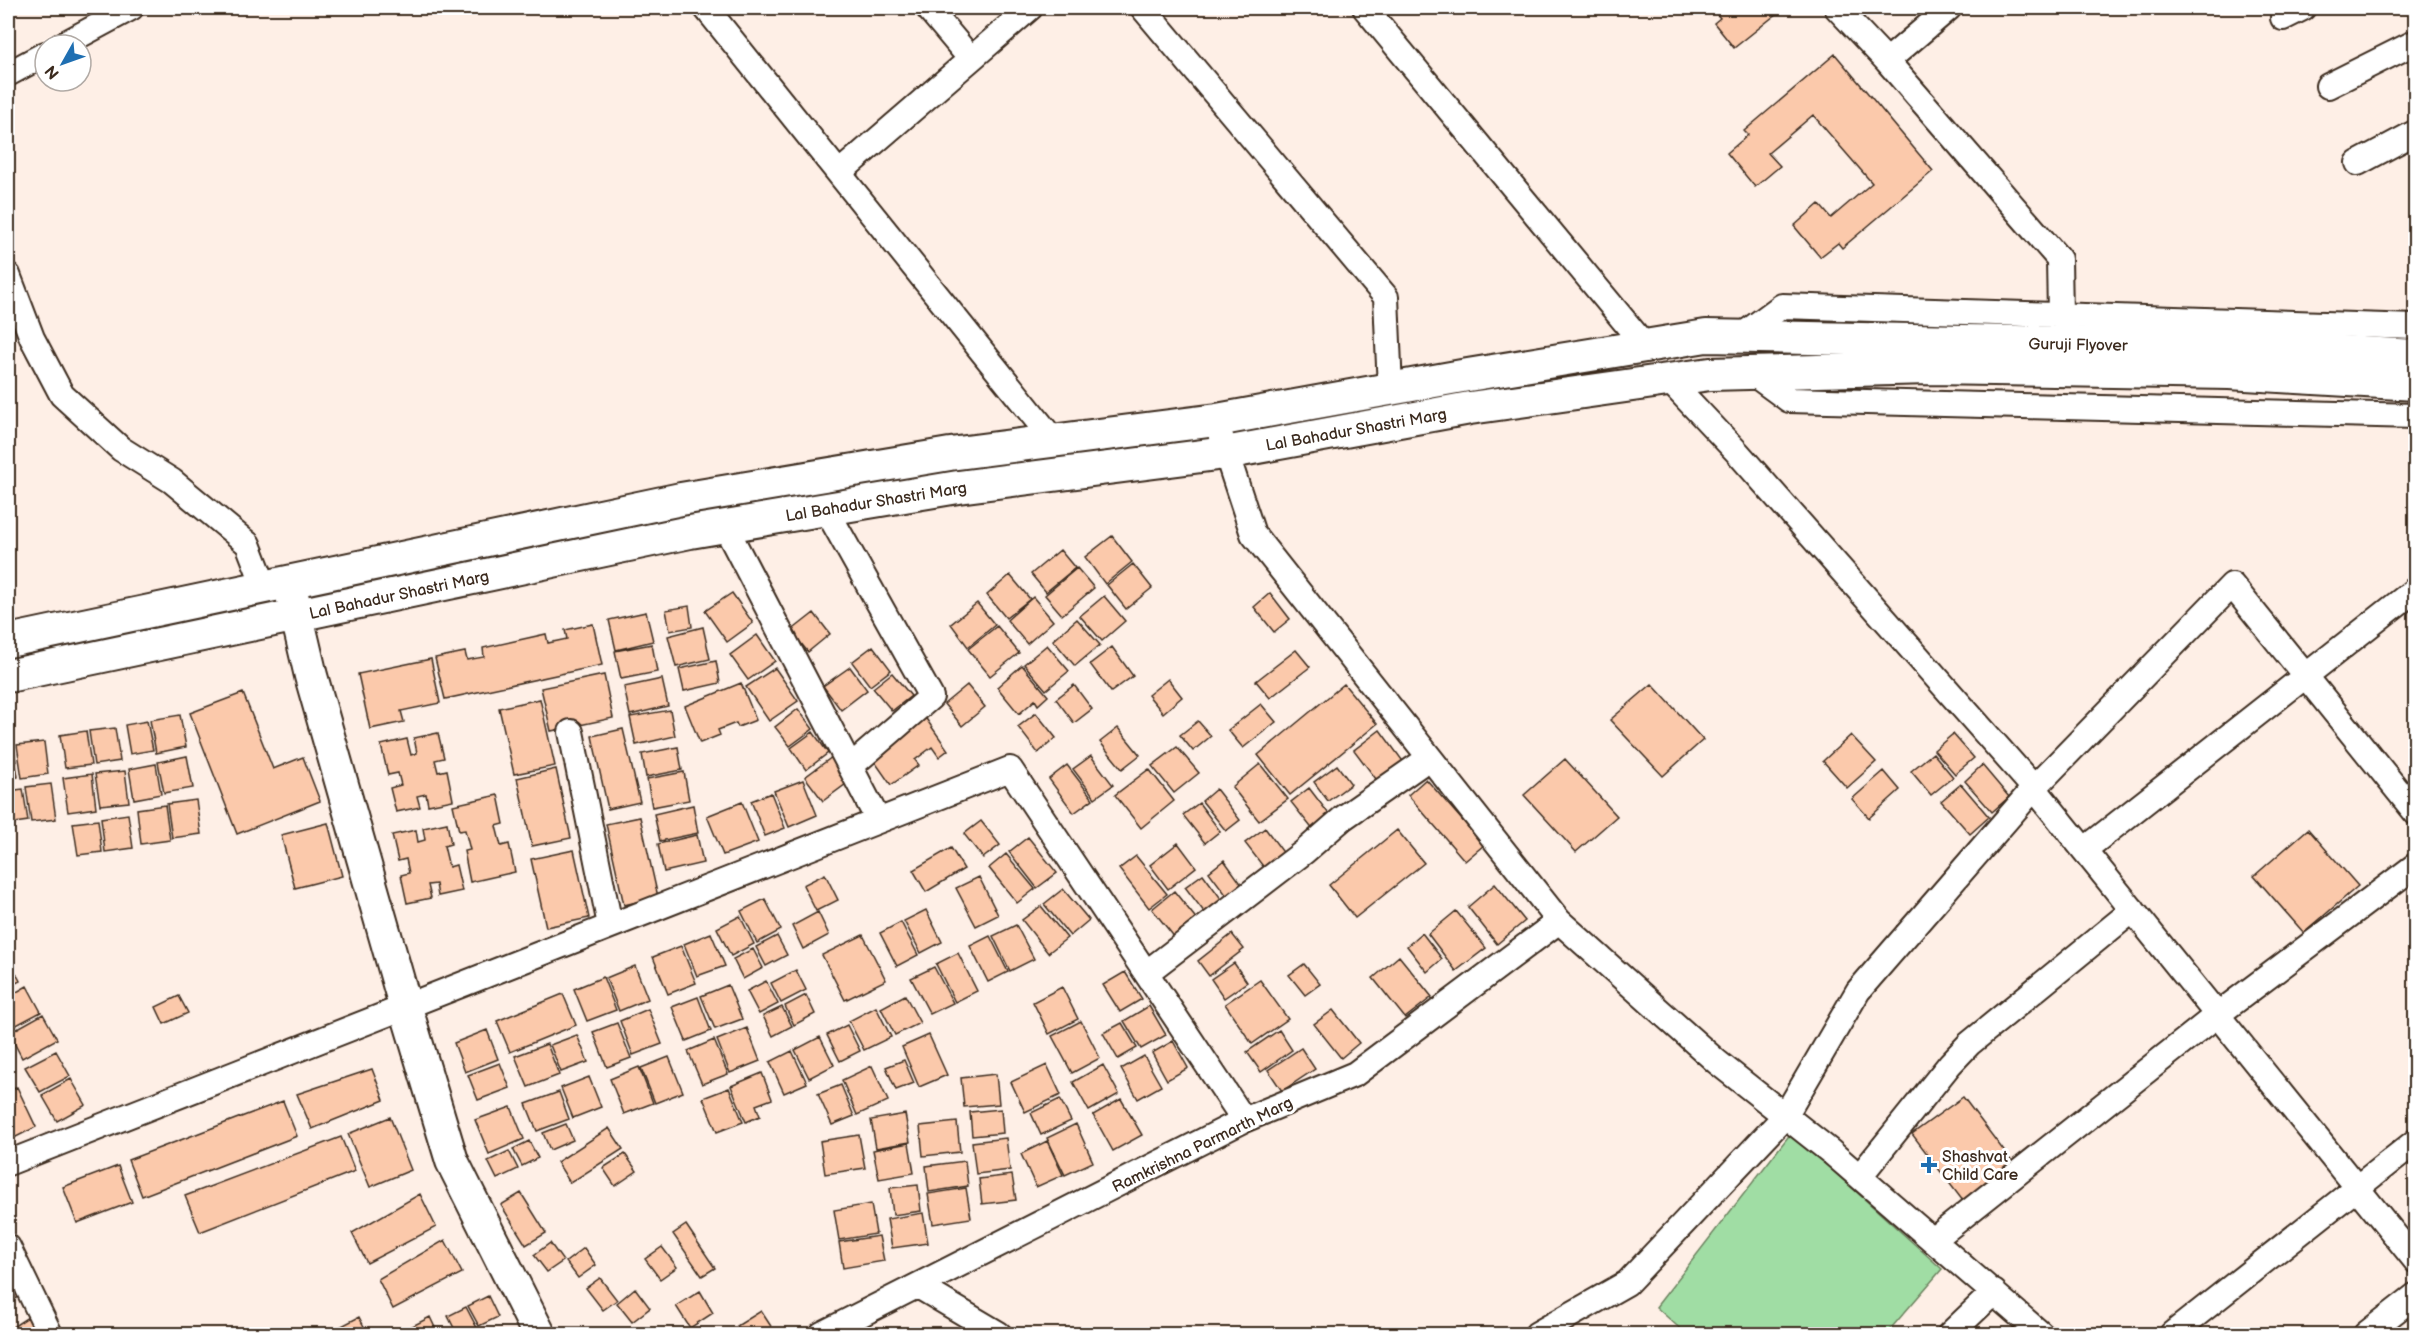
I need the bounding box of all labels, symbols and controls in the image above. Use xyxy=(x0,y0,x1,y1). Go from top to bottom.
north arrow xyxy=(33,33,93,93)
text: N xyxy=(42,61,64,82)
street label: Guruji Flyover xyxy=(2028,335,2128,356)
street label: Lal Bahadur Shastri Marg xyxy=(1264,405,1448,456)
street label: Lal Bahadur Shastri Marg xyxy=(784,479,968,526)
street label: Lal Bahadur Shastri Marg xyxy=(308,567,491,624)
street label: Ramkrishna Parmarth Marg xyxy=(1109,1093,1296,1197)
place label: Shashvat Child Care xyxy=(1942,1148,2019,1185)
marker: Shashvat Child Care xyxy=(1920,1156,1938,1174)

